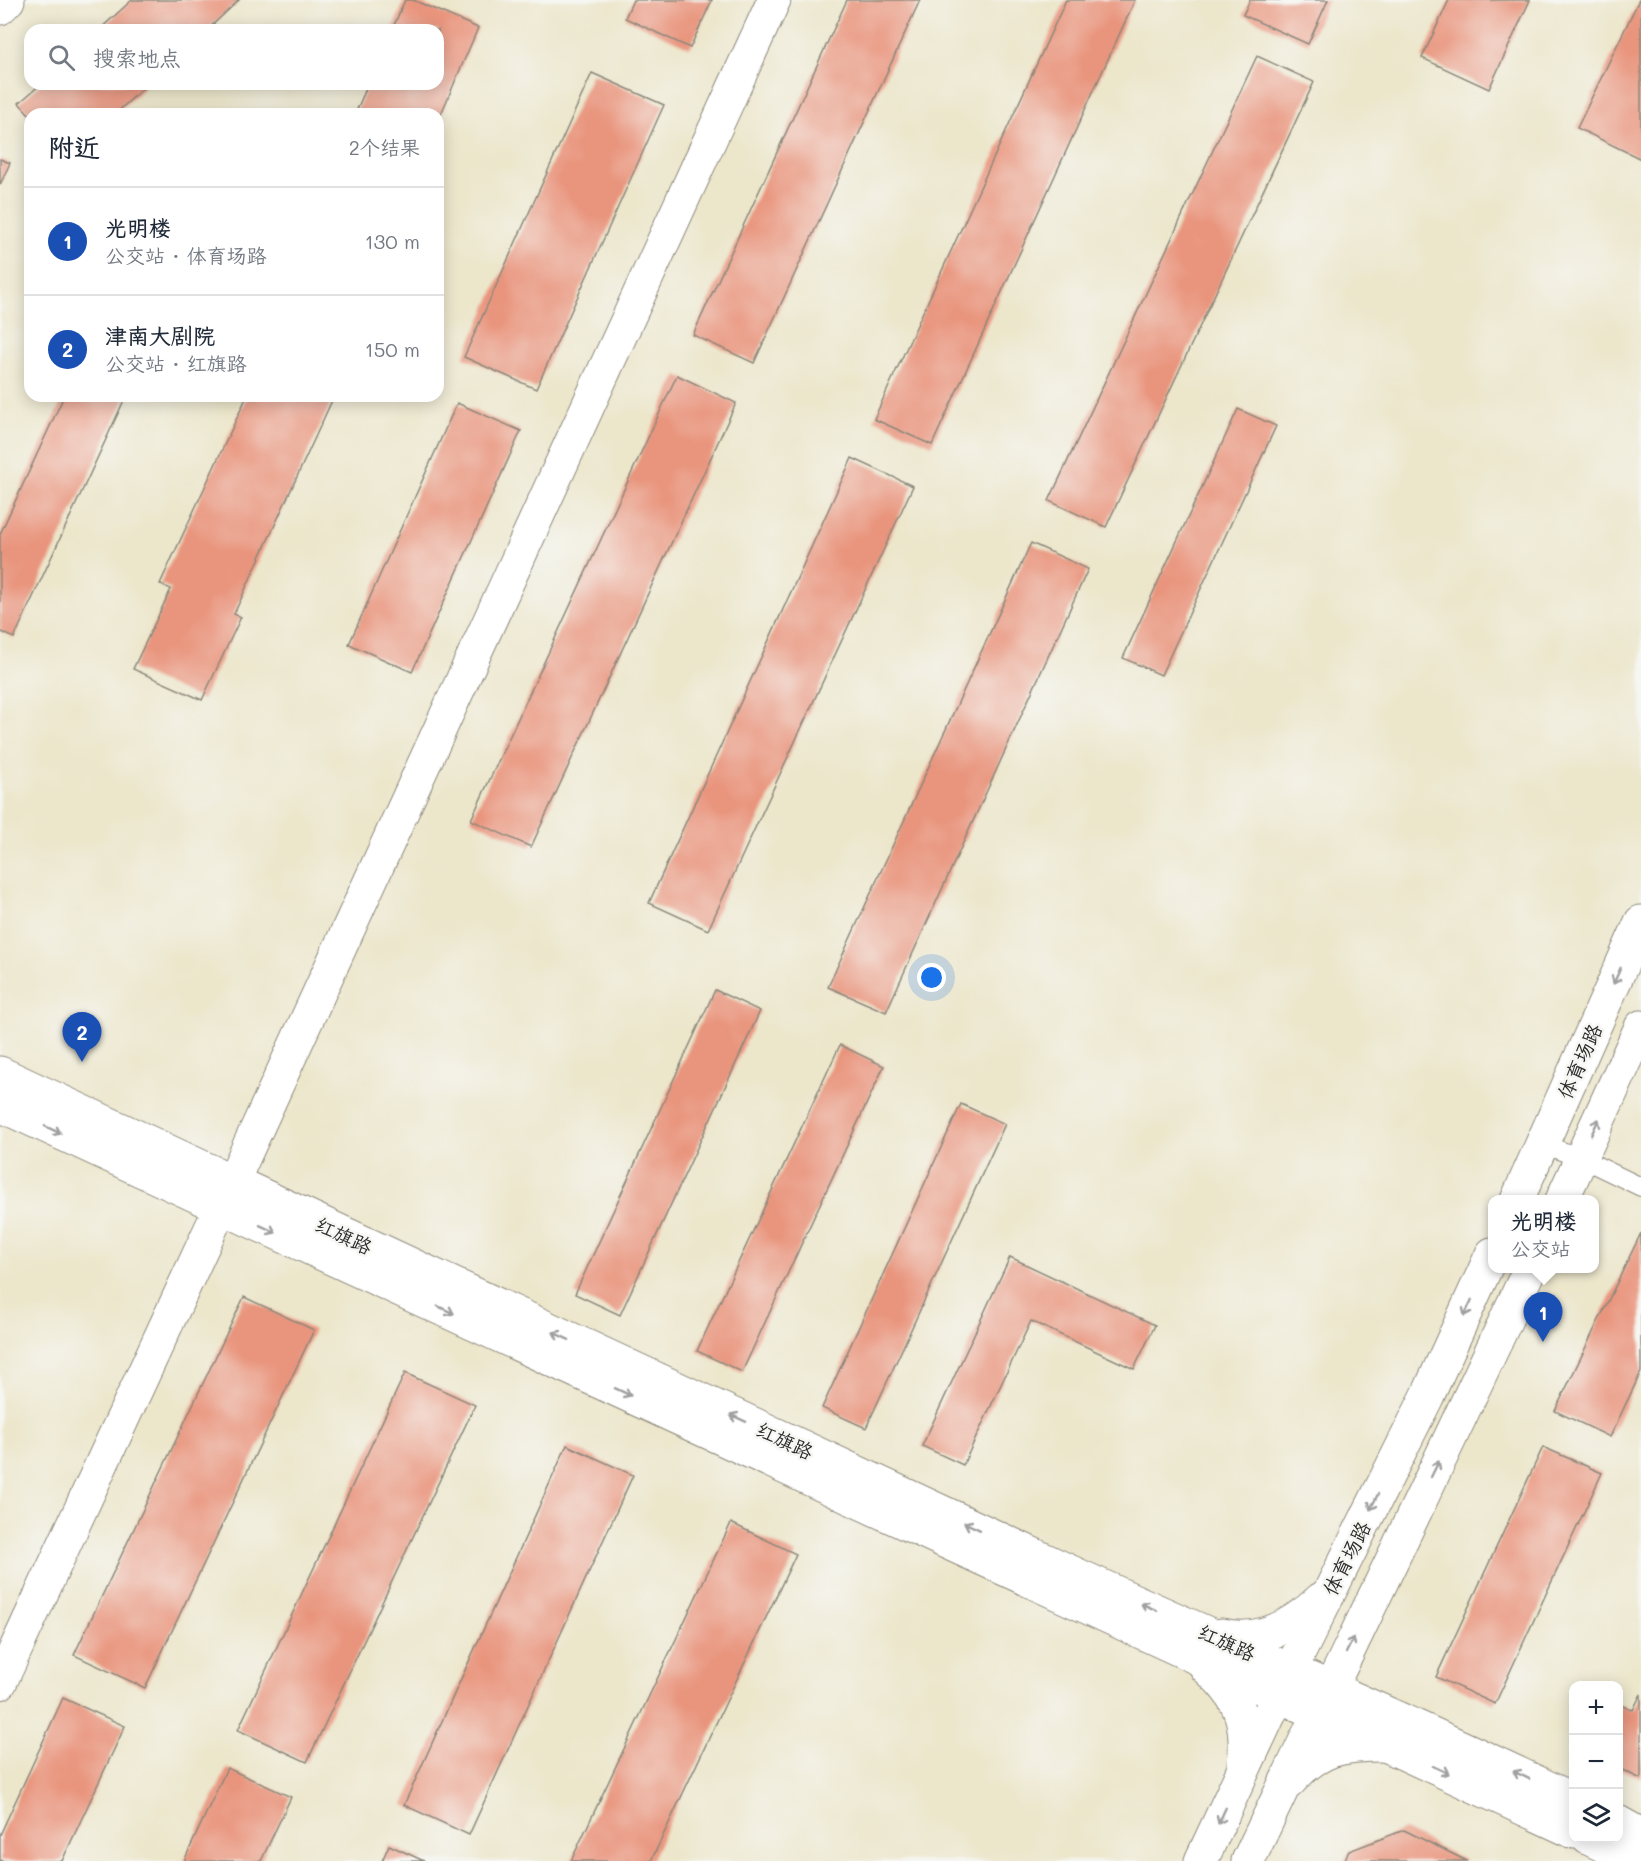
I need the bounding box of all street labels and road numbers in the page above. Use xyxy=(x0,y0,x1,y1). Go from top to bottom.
street label: 体育场路 xyxy=(1551,1018,1608,1103)
street label: 红旗路 xyxy=(311,1211,378,1260)
street label: 红旗路 xyxy=(752,1416,819,1465)
street label: 体育场路 xyxy=(1316,1516,1376,1600)
street label: 红旗路 xyxy=(1194,1618,1261,1666)

